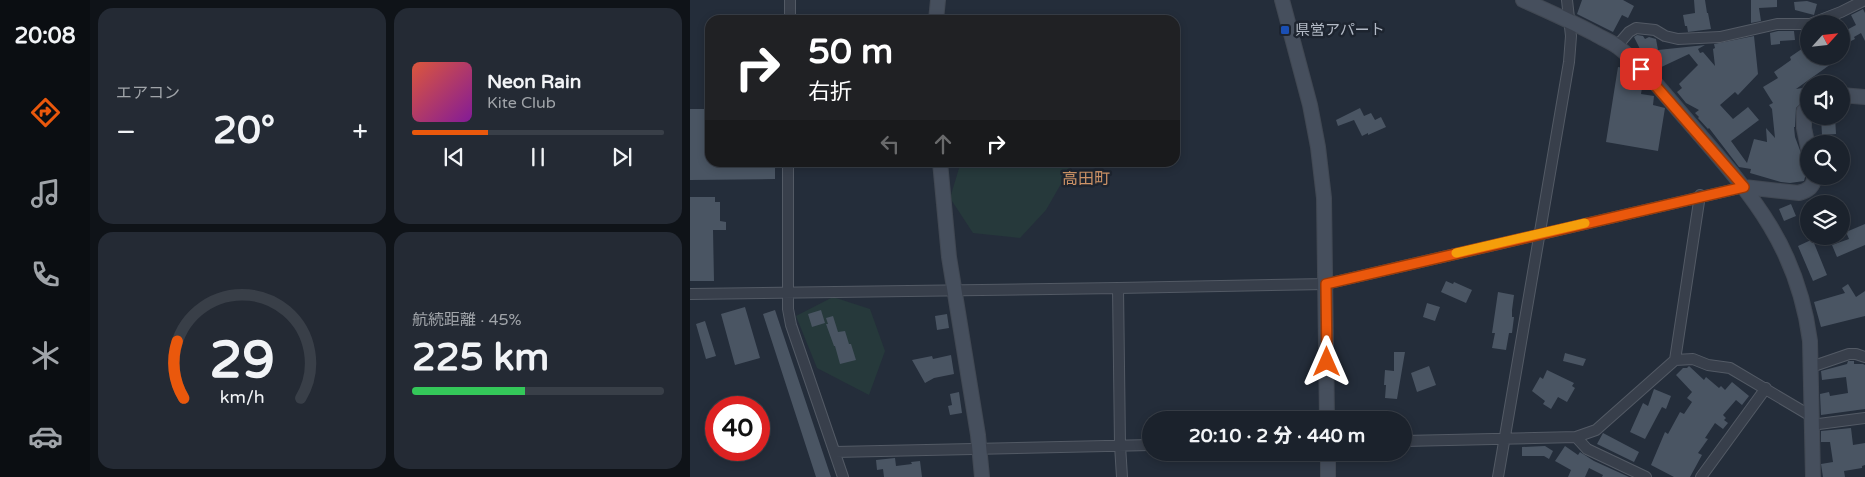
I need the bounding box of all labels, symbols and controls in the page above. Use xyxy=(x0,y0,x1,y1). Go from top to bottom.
north arrow xyxy=(1800,15,1850,65)
map controls xyxy=(1800,15,1850,245)
place label: 県営アパート xyxy=(1295,21,1385,39)
text: 20:08 xyxy=(15,23,75,49)
marker: 県営アパート xyxy=(1279,24,1291,36)
text: 50 m xyxy=(808,31,893,73)
icon: right xyxy=(725,35,790,100)
pin xyxy=(1620,48,1662,90)
icon: arrive xyxy=(1627,55,1655,83)
text: Neon Rain xyxy=(487,71,581,93)
button: sound xyxy=(1800,75,1850,125)
text: 右折 xyxy=(808,79,852,105)
text: エアコン xyxy=(116,83,180,103)
text: Kite Club xyxy=(487,93,556,113)
icon: directions xyxy=(28,95,63,130)
text: 20° xyxy=(213,108,275,154)
text: − xyxy=(116,115,136,149)
text: + xyxy=(352,115,368,149)
icon: left xyxy=(876,130,904,158)
icon: ahead xyxy=(929,130,957,158)
icon: right xyxy=(982,130,1010,158)
button: search xyxy=(1800,135,1850,185)
icon: previous xyxy=(440,143,468,171)
icon: pause xyxy=(524,143,552,171)
icon: next xyxy=(608,143,636,171)
district label: 高田町 xyxy=(1062,169,1110,189)
icon: music xyxy=(28,176,63,211)
button: layers xyxy=(1800,195,1850,245)
icon: phone xyxy=(28,257,63,292)
text: 航続距離 · 45% xyxy=(412,310,522,330)
text: 29 xyxy=(209,329,275,392)
text: 225 km xyxy=(412,335,549,381)
position arrow xyxy=(1300,335,1352,387)
icon: climate xyxy=(28,338,63,373)
text: km/h xyxy=(220,387,264,408)
speed limit sign: 40 xyxy=(705,396,770,461)
icon: car xyxy=(28,419,63,454)
text: 20:10 · 2 分 · 440 m xyxy=(1189,425,1365,447)

